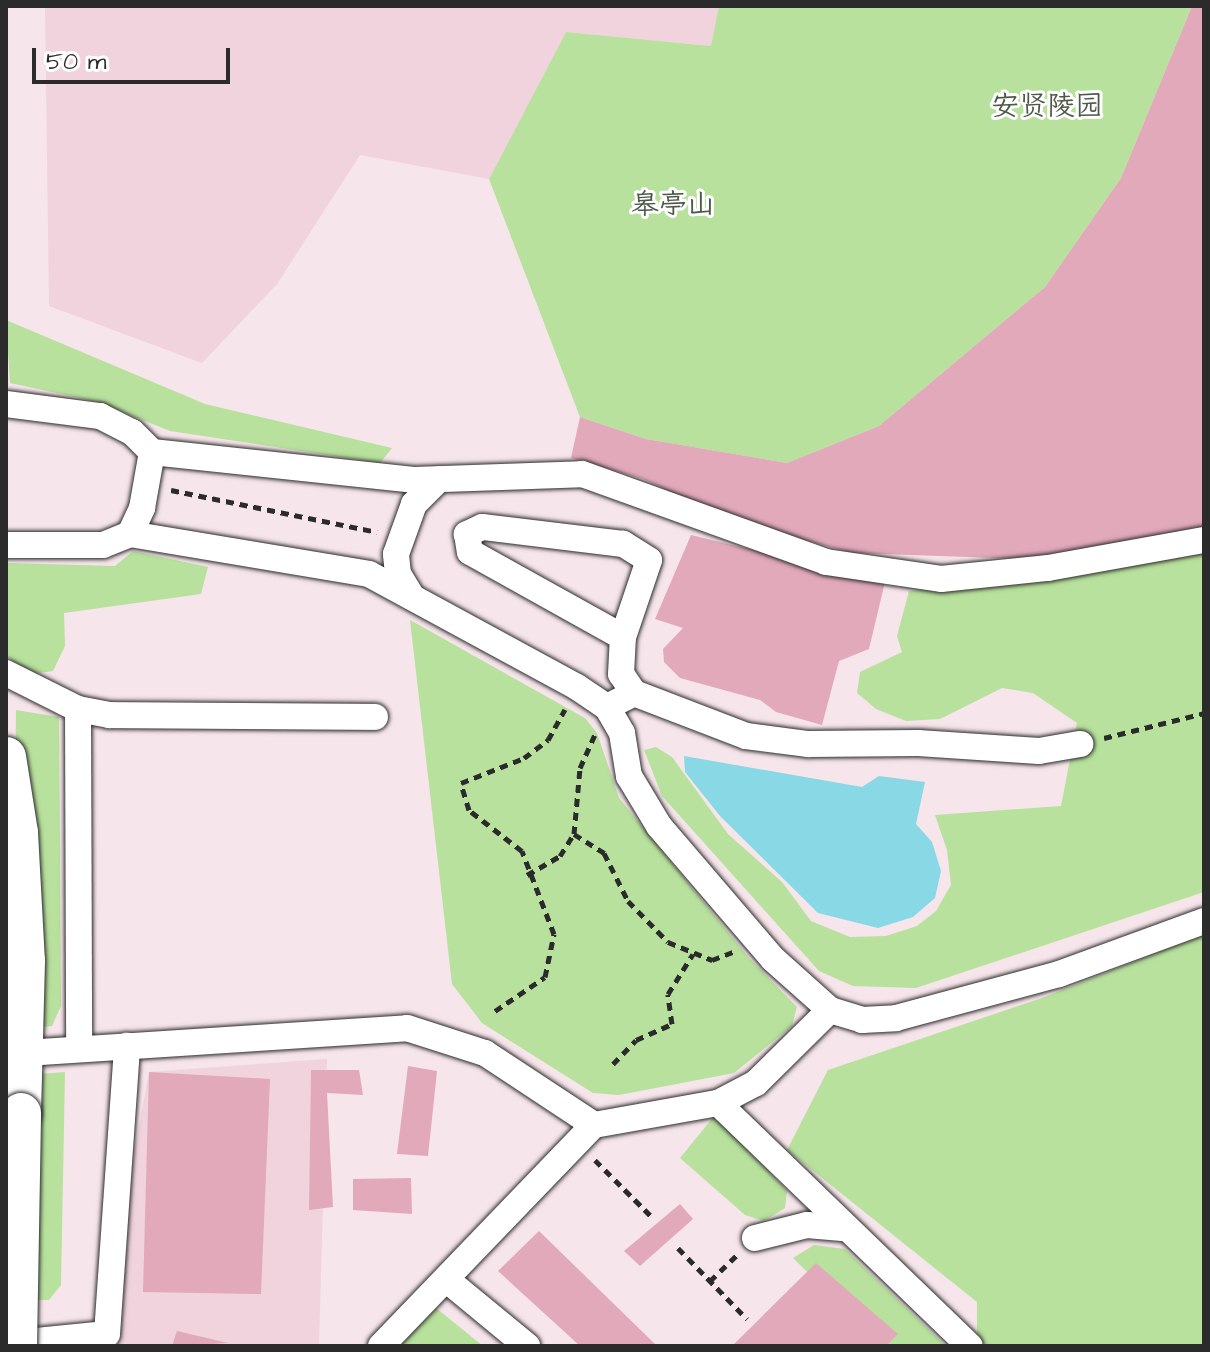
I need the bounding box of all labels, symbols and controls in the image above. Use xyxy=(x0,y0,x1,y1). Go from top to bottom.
scale bar xyxy=(36,32,234,82)
text: 50 m xyxy=(46,45,106,79)
park label: 安贤陵园 xyxy=(991,90,1103,124)
park label: 皋亭山 xyxy=(631,188,715,222)

